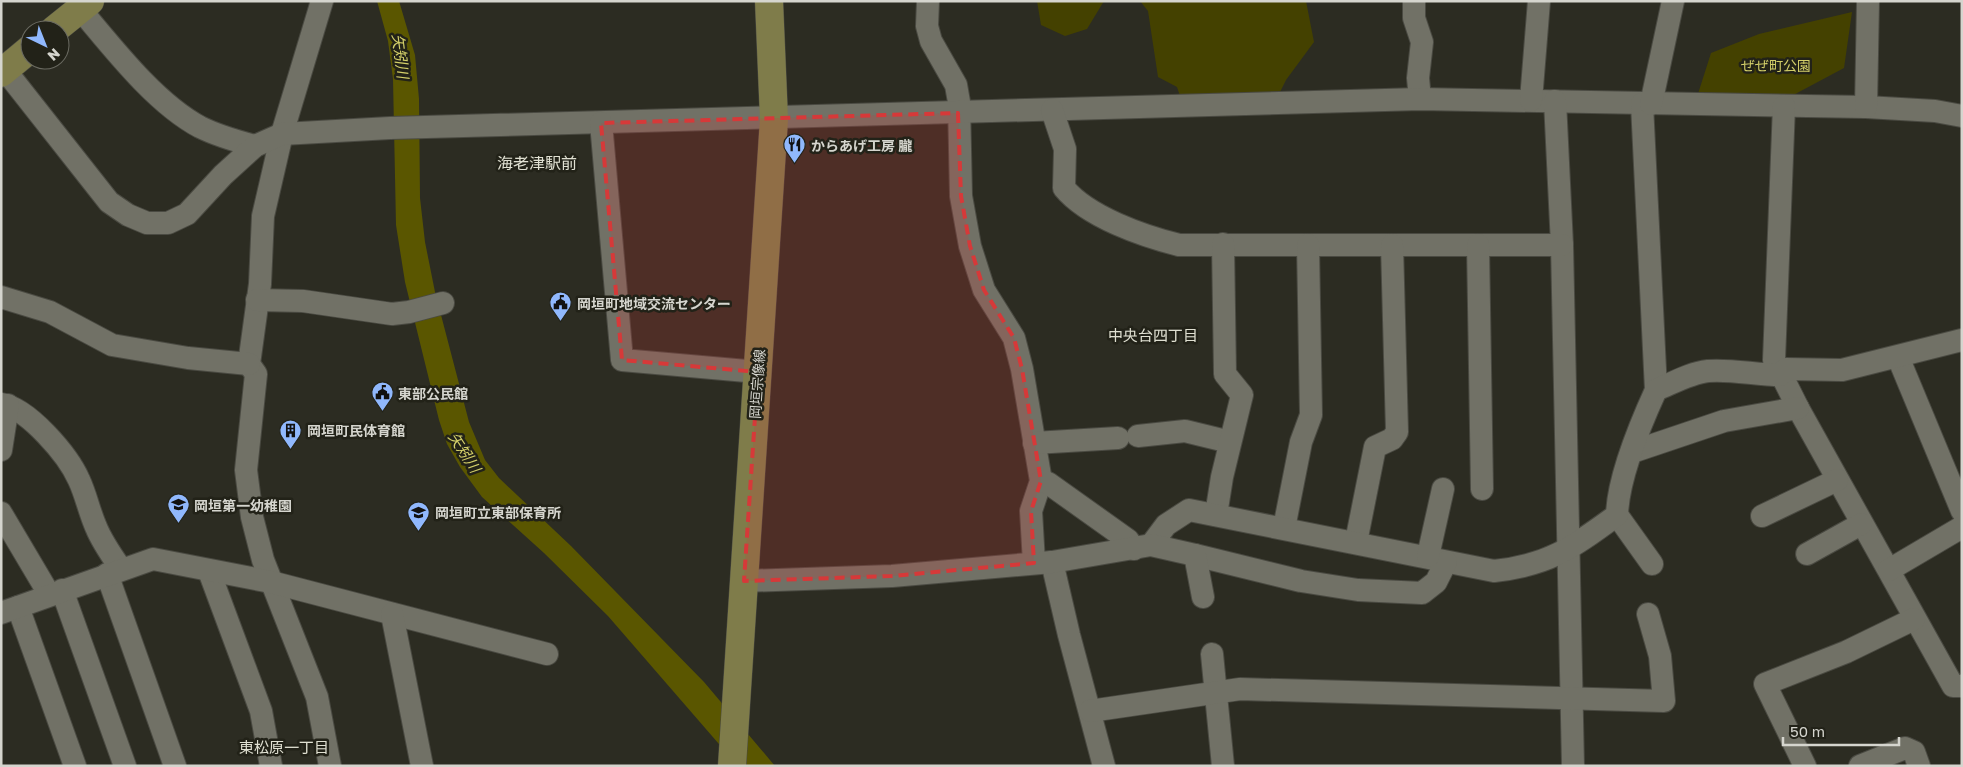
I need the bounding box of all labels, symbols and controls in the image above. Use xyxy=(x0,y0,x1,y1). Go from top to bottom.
north arrow xyxy=(20,20,70,70)
water label: 矢矧川 xyxy=(389,33,413,81)
text: N xyxy=(45,45,64,65)
park label: ぜぜ町公園 xyxy=(1741,57,1811,74)
restaurant icon: からあげ工房 朧 xyxy=(783,133,807,164)
place label: からあげ工房 朧 xyxy=(811,137,913,154)
district label: 海老津駅前 xyxy=(497,153,577,173)
public building icon: 岡垣町地域交流センター xyxy=(549,291,573,322)
place label: 岡垣町地域交流センター xyxy=(577,295,731,312)
district label: 中央台四丁目 xyxy=(1108,326,1198,344)
street label: 岡垣宗像線 xyxy=(746,348,768,420)
public building icon: 東部公民館 xyxy=(370,381,394,412)
place label: 東部公民館 xyxy=(398,385,468,402)
building icon: 岡垣町民体育館 xyxy=(279,418,303,449)
place label: 岡垣町民体育館 xyxy=(307,422,405,439)
water label: 矢矧川 xyxy=(445,428,486,477)
school or university icon: 岡垣第一幼稚園 xyxy=(166,493,190,524)
place label: 岡垣第一幼稚園 xyxy=(194,497,292,514)
school or university icon: 岡垣町立東部保育所 xyxy=(407,500,431,531)
place label: 岡垣町立東部保育所 xyxy=(435,504,561,521)
scale bar xyxy=(1783,714,1899,746)
text: 50 m xyxy=(1790,722,1825,740)
district label: 東松原一丁目 xyxy=(239,738,329,756)

